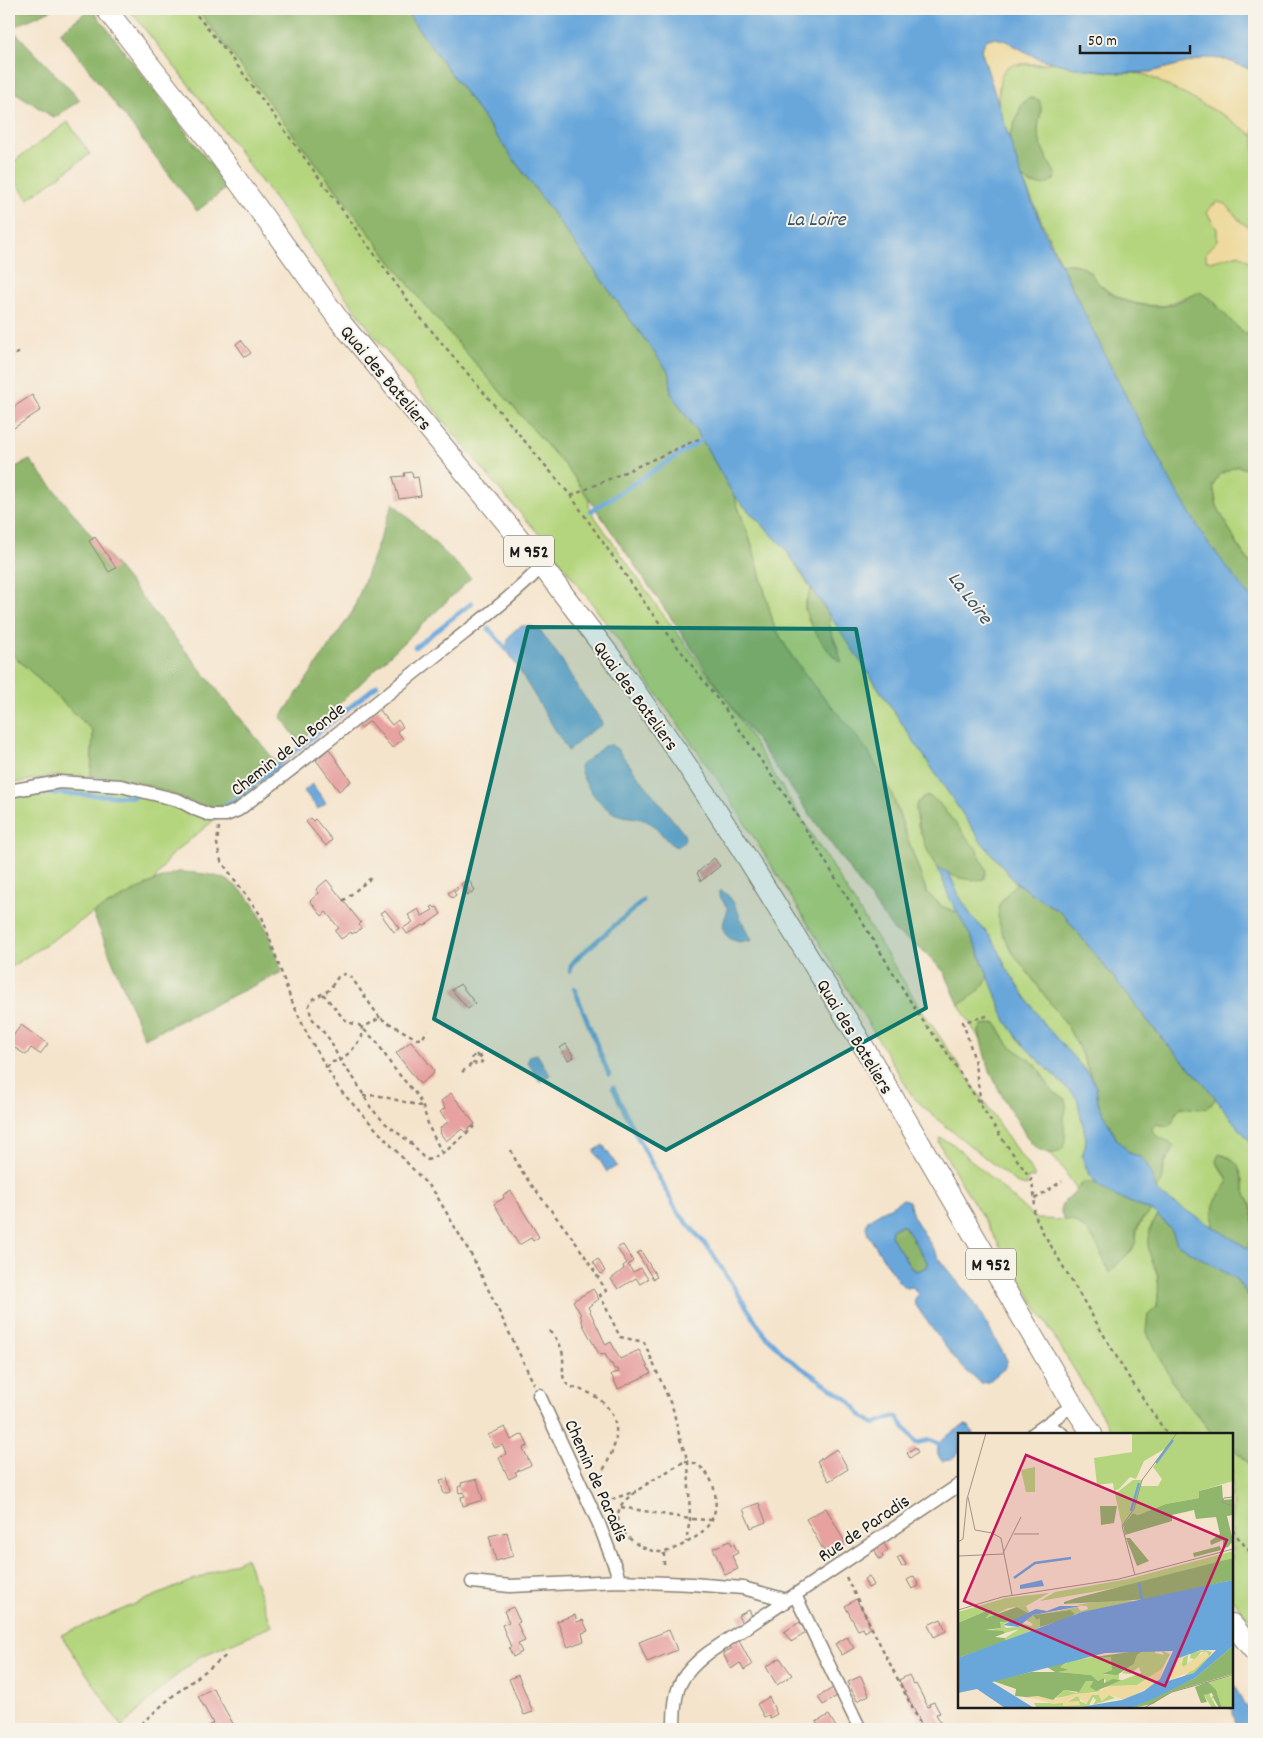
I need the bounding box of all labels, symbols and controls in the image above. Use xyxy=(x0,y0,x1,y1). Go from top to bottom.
scale bar xyxy=(1080,22,1190,54)
text: 50 m xyxy=(1088,31,1117,53)
water label: La Loire xyxy=(786,207,847,235)
street label: Quai des Bateliers xyxy=(332,321,437,438)
road number: M 952 xyxy=(504,536,554,566)
water label: La Loire xyxy=(940,567,998,632)
street label: Quai des Bateliers xyxy=(585,636,683,758)
street label: Chemin de la Bonde xyxy=(226,697,352,804)
street label: Quai des Bateliers xyxy=(808,975,898,1101)
road number: M 952 xyxy=(966,1248,1016,1280)
street label: Chemin de Paradis xyxy=(556,1416,634,1547)
inset map xyxy=(958,1433,1233,1708)
street label: Rue de Paradis xyxy=(814,1489,916,1571)

